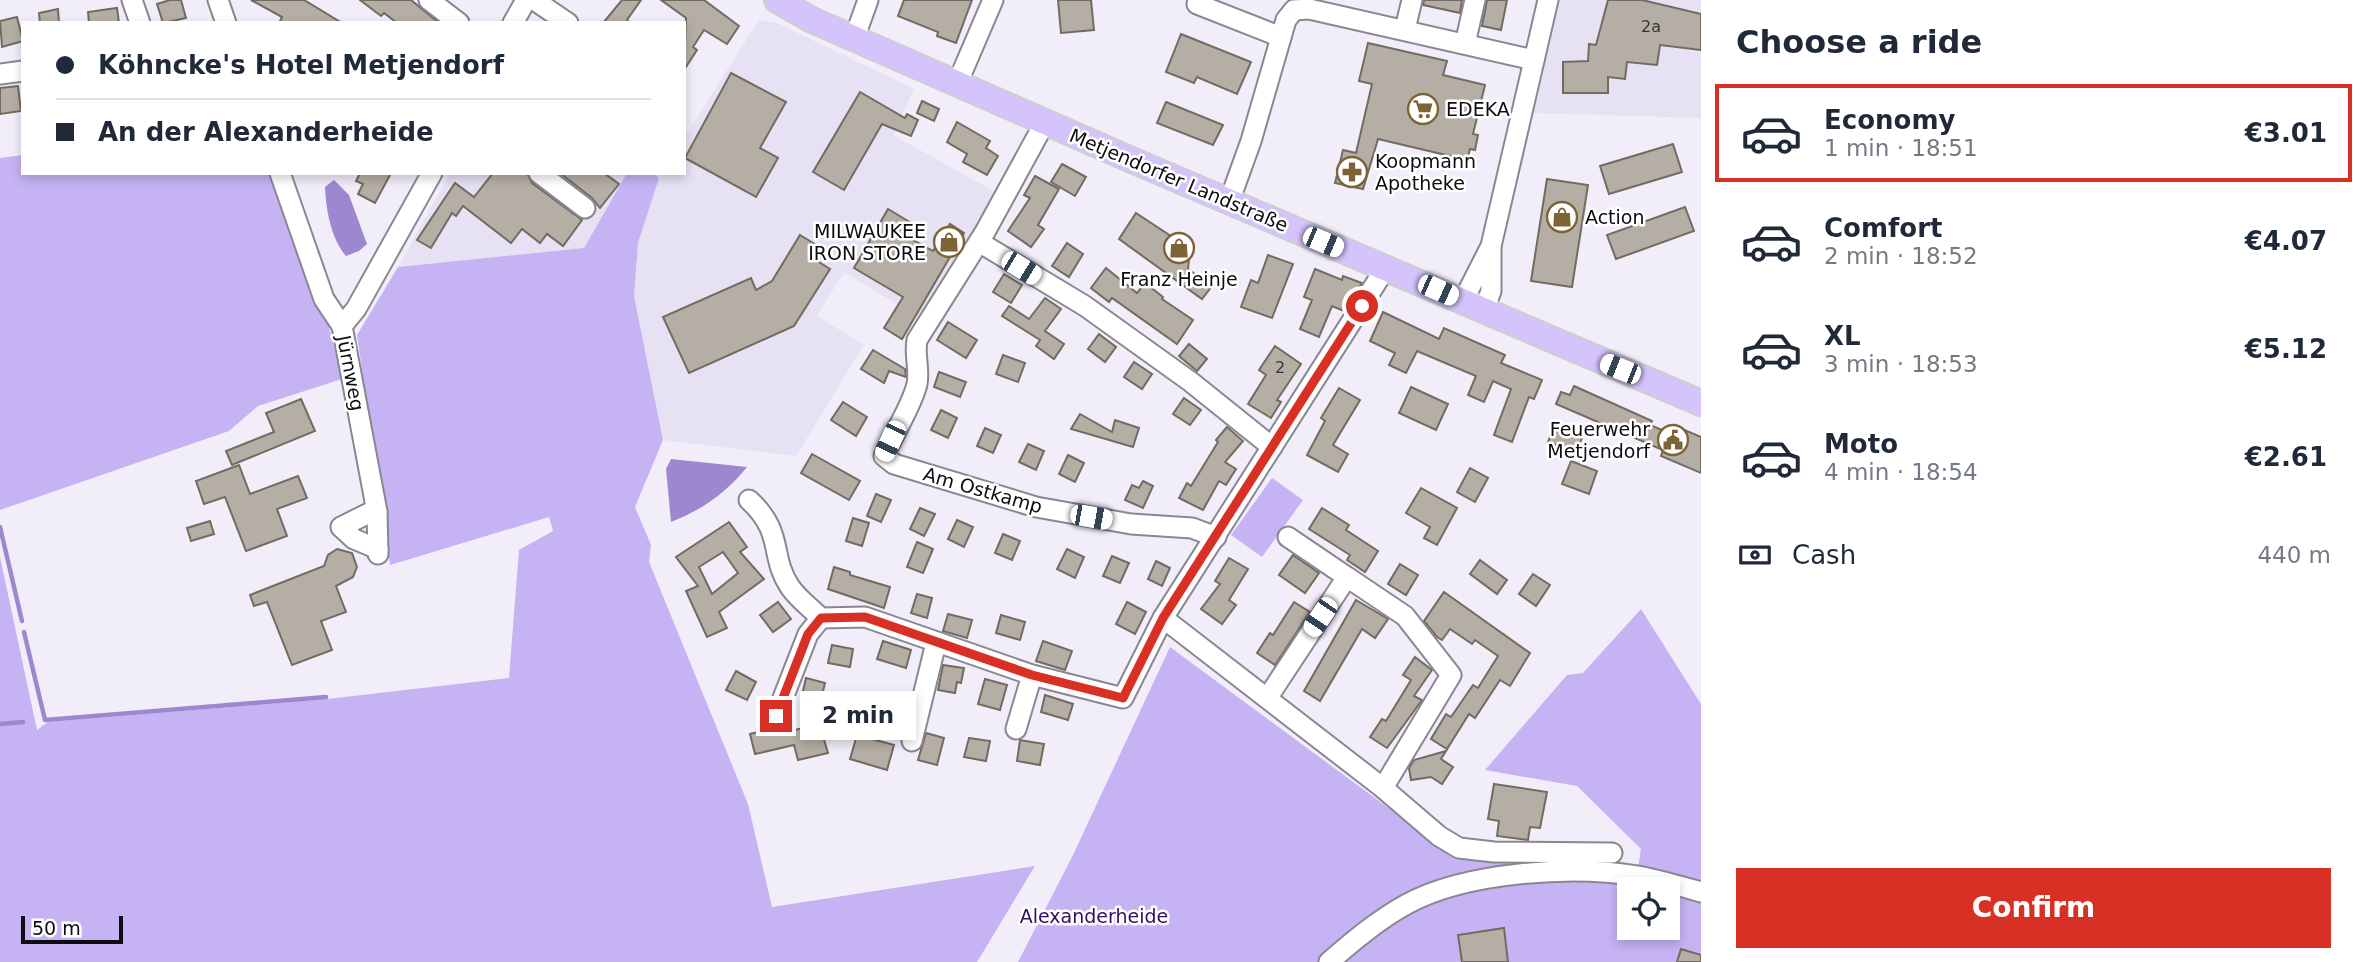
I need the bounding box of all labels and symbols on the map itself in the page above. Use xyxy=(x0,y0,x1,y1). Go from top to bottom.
house number: 2a xyxy=(1641,17,1661,36)
supermarket icon: EDEKA xyxy=(1406,92,1440,126)
place label: EDEKA xyxy=(1446,98,1510,120)
street label: Metjendorfer Landstraße xyxy=(1067,124,1291,236)
place label: Koopmann Apotheke xyxy=(1375,150,1476,194)
pharmacy icon: Koopmann Apotheke xyxy=(1335,155,1369,189)
shop icon: Action xyxy=(1545,200,1579,234)
place label: Action xyxy=(1585,206,1645,228)
place label: MILWAUKEE IRON STORE xyxy=(808,220,926,264)
car xyxy=(1300,224,1347,260)
shop icon: MILWAUKEE IRON STORE xyxy=(932,225,966,259)
shop icon: Franz Heinje xyxy=(1162,231,1196,265)
car xyxy=(998,248,1045,288)
place label: Franz Heinje xyxy=(1120,268,1238,290)
car xyxy=(1415,272,1462,308)
route start xyxy=(1346,290,1378,322)
street label: Jürnweg xyxy=(333,332,369,413)
car xyxy=(1597,351,1644,387)
house number: 2 xyxy=(1275,358,1285,377)
car xyxy=(872,418,909,464)
place label: Feuerwehr Metjendorf xyxy=(1547,418,1651,462)
public building icon: Feuerwehr Metjendorf xyxy=(1656,423,1690,457)
street label: Am Ostkamp xyxy=(921,463,1045,517)
car xyxy=(1069,503,1114,531)
car xyxy=(1300,594,1341,640)
callout: 2 min xyxy=(800,692,916,740)
route end xyxy=(760,700,792,732)
park label: Alexanderheide xyxy=(1020,905,1168,927)
scale bar xyxy=(21,913,122,945)

